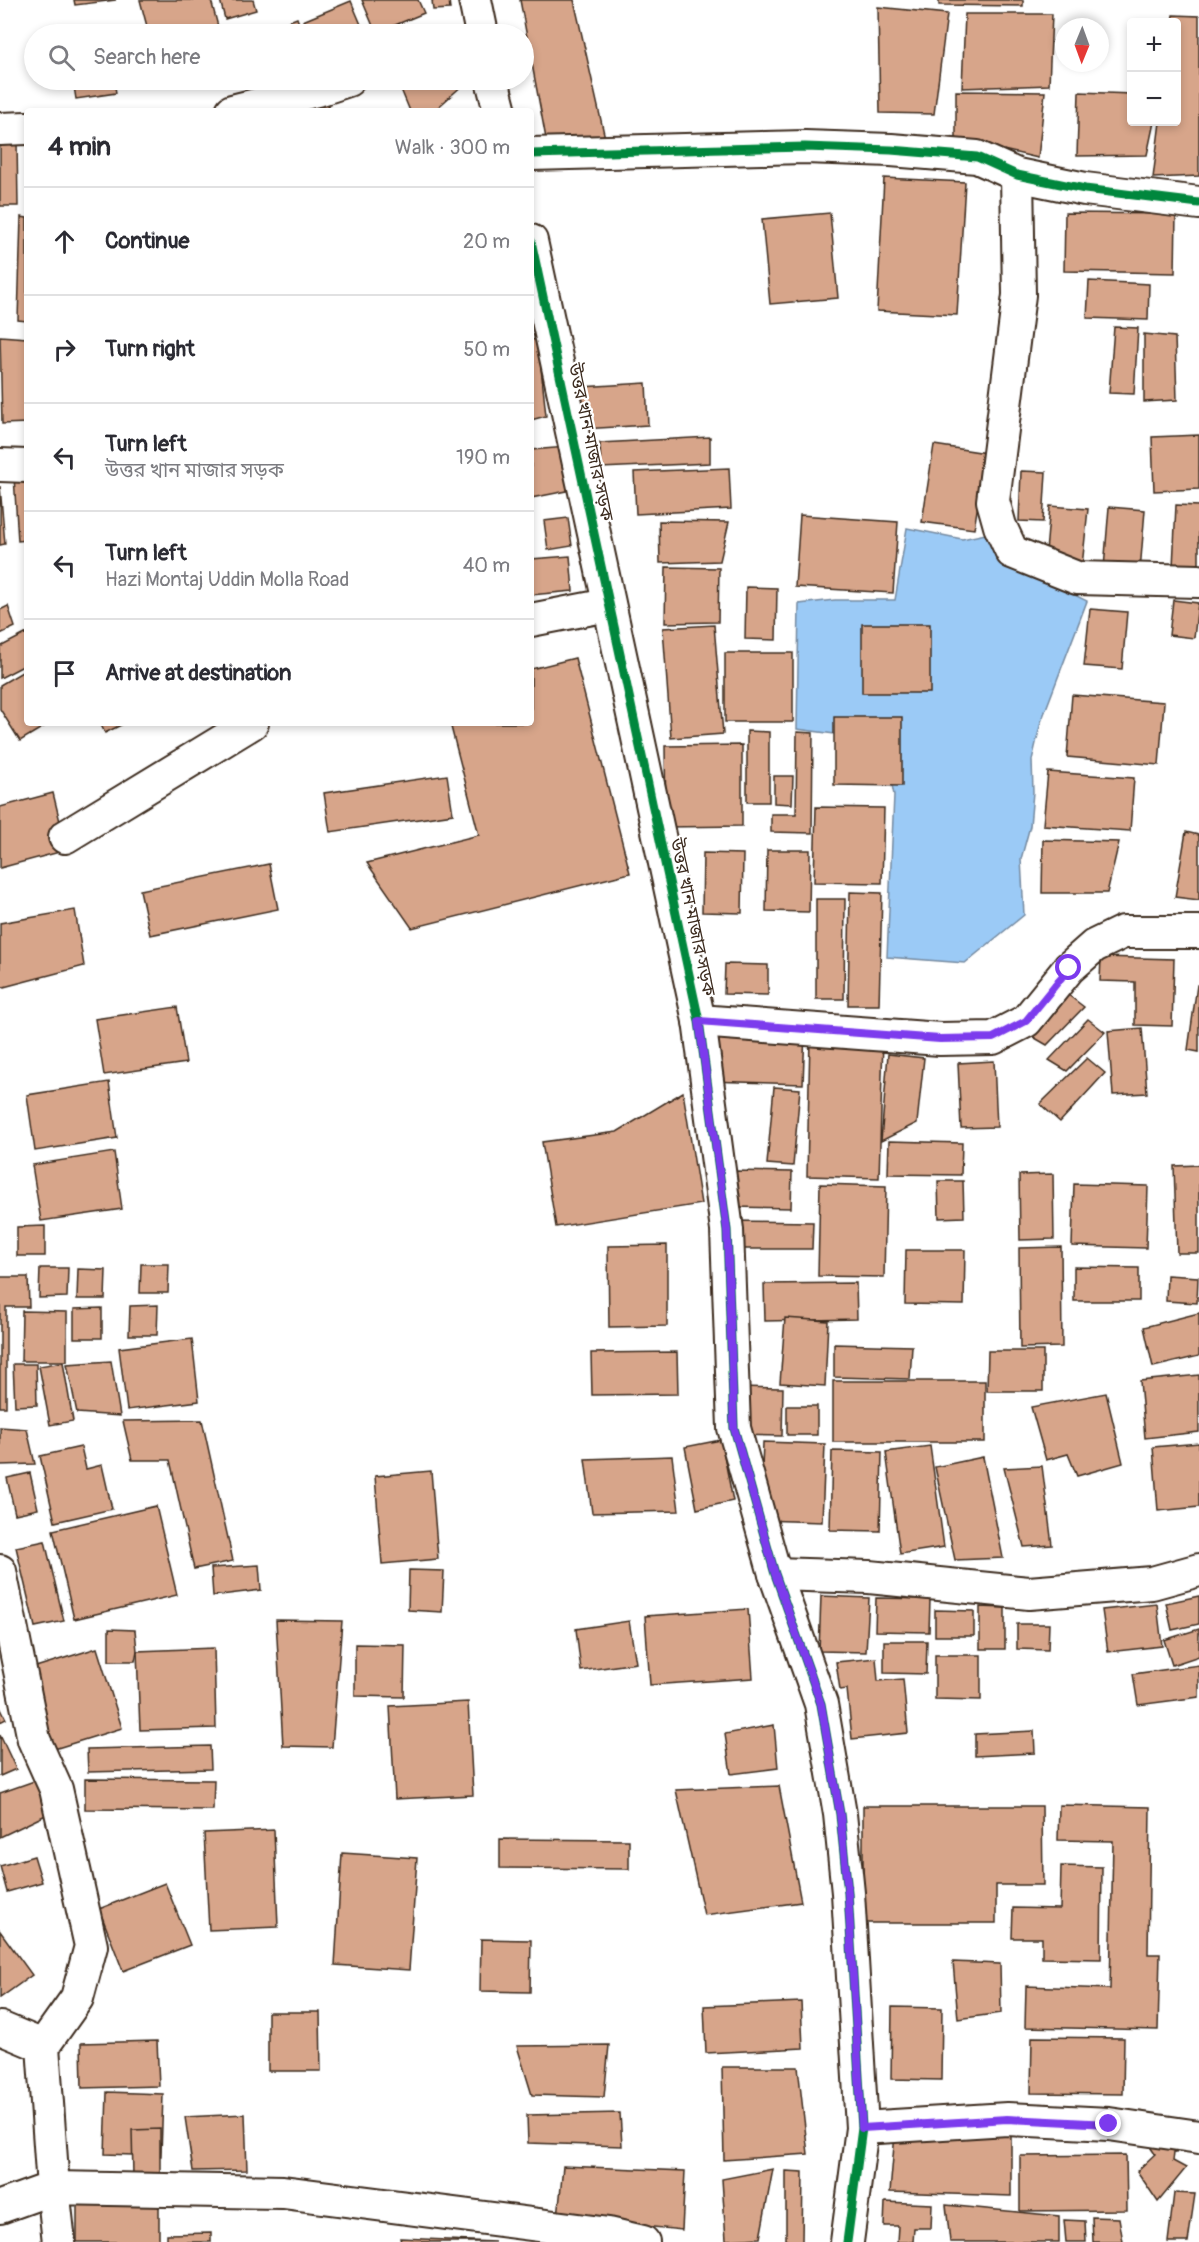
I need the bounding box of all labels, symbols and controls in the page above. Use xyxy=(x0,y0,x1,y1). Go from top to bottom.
north arrow xyxy=(1055,18,1109,72)
map controls xyxy=(1127,18,1181,126)
button: + xyxy=(1127,18,1181,72)
search box xyxy=(24,24,534,90)
icon: search xyxy=(45,41,78,74)
text: Search here xyxy=(93,43,200,71)
button: − xyxy=(1127,72,1181,126)
text: 4 min xyxy=(48,131,111,163)
text: Walk · 300 m xyxy=(395,135,510,160)
icon: ahead xyxy=(48,225,81,258)
text: Continue xyxy=(105,227,189,255)
text: 20 m xyxy=(463,229,510,254)
icon: right xyxy=(48,333,81,366)
text: Turn right xyxy=(105,335,195,363)
text: 50 m xyxy=(463,337,510,362)
street label: উত্তর খান মাজার সড়ক xyxy=(562,360,619,524)
text: Turn left xyxy=(105,430,187,458)
icon: left xyxy=(48,441,81,474)
text: 190 m xyxy=(456,445,510,470)
text: উত্তর খান মাজার সড়ক xyxy=(105,458,284,483)
text: Turn left xyxy=(105,539,187,567)
icon: left xyxy=(48,549,81,582)
text: 40 m xyxy=(463,553,510,578)
text: Hazi Montaj Uddin Molla Road xyxy=(105,567,349,592)
icon: arrive xyxy=(48,657,81,690)
text: Arrive at destination xyxy=(105,659,291,687)
street label: উত্তর খান মাজার সড়ক xyxy=(664,835,721,999)
route start xyxy=(1055,954,1081,980)
route end xyxy=(1095,2110,1121,2136)

